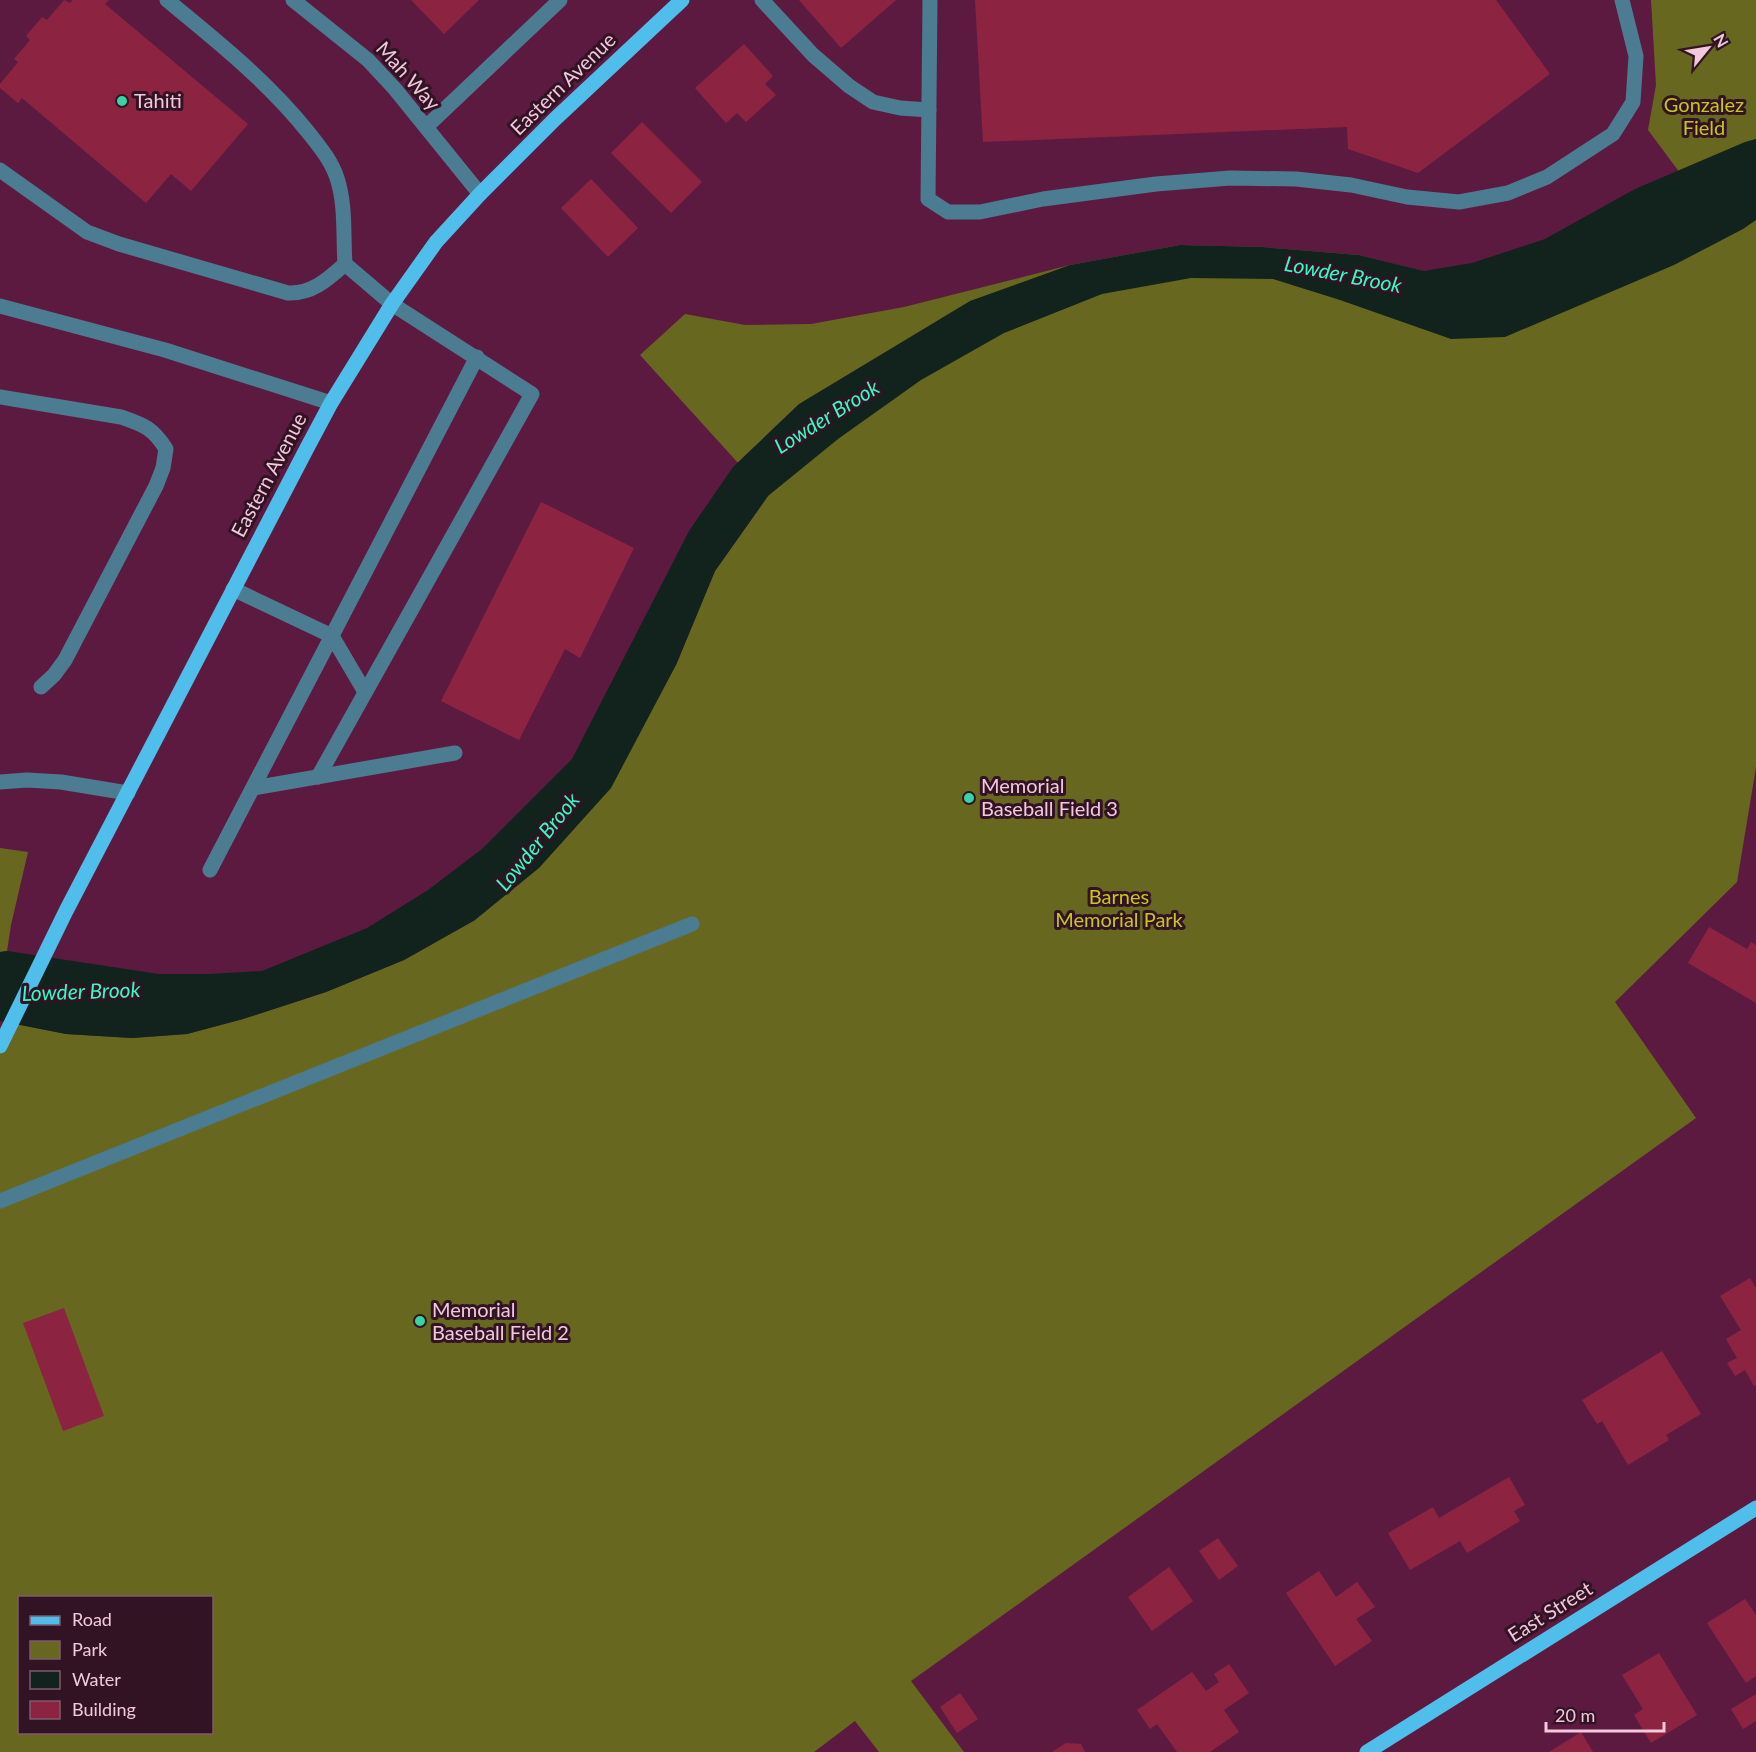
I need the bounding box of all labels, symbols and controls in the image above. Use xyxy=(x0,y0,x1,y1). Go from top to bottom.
north arrow xyxy=(1678,18,1738,78)
street label: Eastern Avenue xyxy=(505,27,620,139)
text: N xyxy=(1710,30,1733,50)
street label: Mah Way xyxy=(372,36,446,115)
place label: Tahiti xyxy=(134,88,182,112)
park label: Gonzalez Field xyxy=(1664,92,1744,139)
marker: Tahiti xyxy=(115,94,129,108)
water label: Lowder Brook xyxy=(1283,250,1405,297)
water label: Lowder Brook xyxy=(769,373,884,458)
street label: Eastern Avenue xyxy=(225,408,311,541)
place label: Memorial Baseball Field 3 xyxy=(981,773,1118,820)
water label: Lowder Brook xyxy=(490,786,585,895)
marker: Memorial Baseball Field 3 xyxy=(962,791,976,805)
park label: Barnes Memorial Park xyxy=(1055,884,1184,931)
water label: Lowder Brook xyxy=(21,976,142,1005)
place label: Memorial Baseball Field 2 xyxy=(432,1297,569,1344)
marker: Memorial Baseball Field 2 xyxy=(413,1314,427,1328)
street label: East Street xyxy=(1503,1576,1596,1646)
legend xyxy=(18,1596,213,1734)
text: Road xyxy=(72,1608,112,1630)
text: Park xyxy=(72,1638,108,1660)
text: Water xyxy=(72,1668,121,1690)
scale bar xyxy=(1546,1695,1664,1733)
text: Building xyxy=(72,1698,136,1720)
text: 20 m xyxy=(1555,1704,1595,1726)

